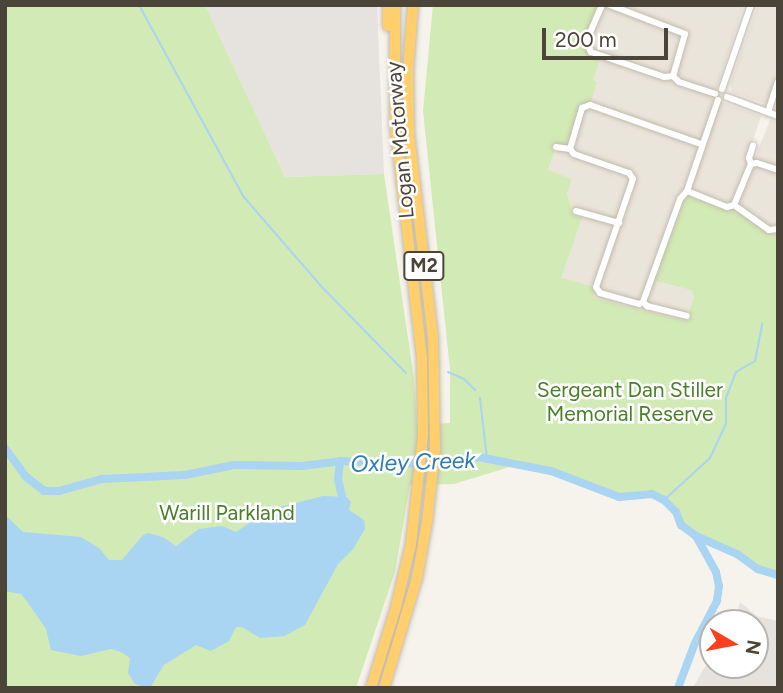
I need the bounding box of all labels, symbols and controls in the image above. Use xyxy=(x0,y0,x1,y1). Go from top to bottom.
scale bar xyxy=(545,14,671,58)
text: 200 m xyxy=(555,27,617,52)
street label: Logan Motorway xyxy=(381,60,419,220)
road number: M2 xyxy=(403,250,445,282)
park label: Sergeant Dan Stiller Memorial Reserve xyxy=(537,377,723,427)
water label: Oxley Creek xyxy=(350,446,476,478)
park label: Warill Parkland xyxy=(159,500,295,526)
north arrow xyxy=(699,609,769,679)
text: N xyxy=(741,638,766,657)

